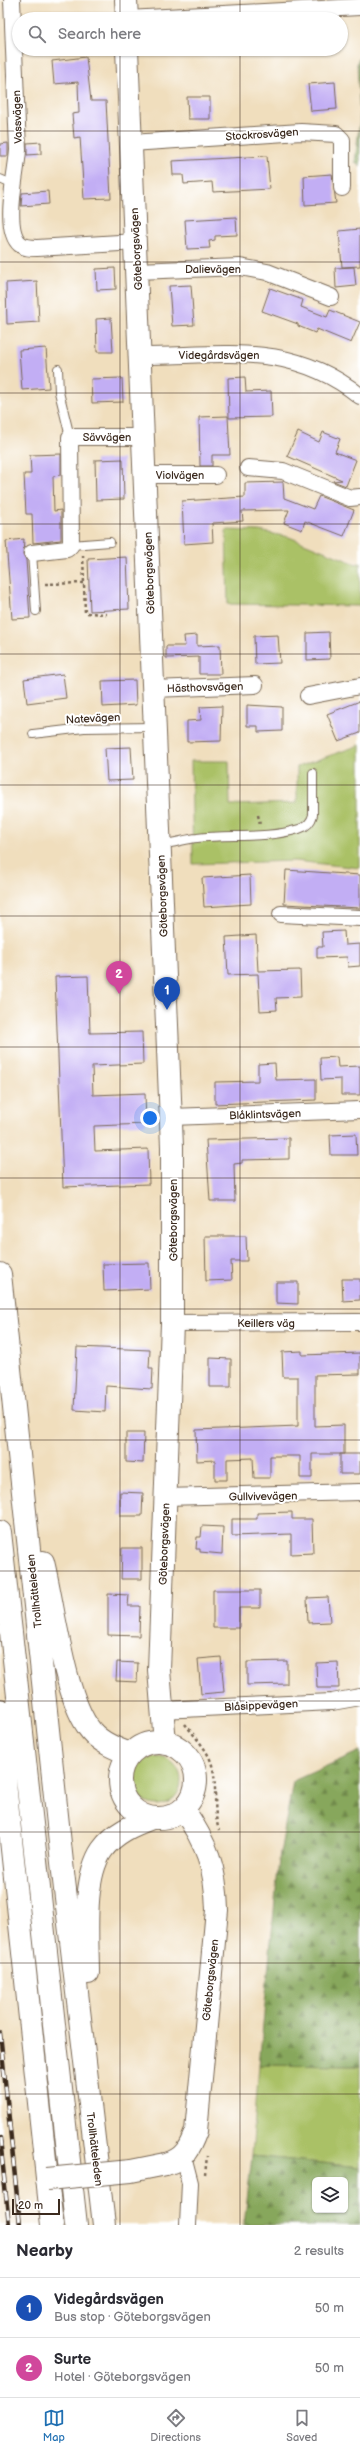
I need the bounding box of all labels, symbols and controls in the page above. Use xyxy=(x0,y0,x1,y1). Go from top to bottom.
search box xyxy=(12,12,348,56)
icon: search xyxy=(26,23,48,45)
text: Search here xyxy=(58,25,141,44)
street label: Vassvägen xyxy=(10,90,25,144)
street label: Stockrosvägen xyxy=(225,125,299,144)
street label: Göteborgsvägen xyxy=(128,208,145,290)
street label: Dalievägen xyxy=(185,263,241,276)
street label: Videgårdsvägen xyxy=(179,349,259,362)
street label: Sävvägen xyxy=(83,431,131,444)
street label: Violvägen xyxy=(156,469,204,482)
street label: Göteborgsvägen xyxy=(142,532,157,614)
street label: Hästhovsvägen xyxy=(167,680,244,695)
street label: Natevägen xyxy=(65,711,121,726)
street label: Göteborgsvägen xyxy=(155,855,170,937)
pin: 2 xyxy=(106,961,132,994)
pin: 1 xyxy=(154,977,180,1010)
street label: Blåklintsvägen xyxy=(229,1107,301,1122)
your location xyxy=(140,1108,160,1128)
street label: Göteborgsvägen xyxy=(167,1179,180,1261)
street label: Keillers väg xyxy=(237,1317,295,1330)
street label: Gullvivevägen xyxy=(228,1489,298,1504)
street label: Göteborgsvägen xyxy=(157,1503,172,1585)
street label: Trollhätteleden xyxy=(24,1553,45,1629)
street label: Blåsippevägen xyxy=(224,1697,298,1714)
street label: Göteborgsvägen xyxy=(200,1938,221,2022)
street label: Trollhätteleden xyxy=(84,2111,105,2187)
map controls xyxy=(312,2177,348,2213)
button: layers xyxy=(312,2177,348,2213)
scale bar xyxy=(12,2197,60,2216)
text: 20 m xyxy=(18,2199,43,2212)
text: Nearby xyxy=(16,2241,73,2261)
text: 2 results xyxy=(294,2243,344,2259)
text: Videgårdsvägen xyxy=(54,2290,164,2309)
text: 1 xyxy=(26,2300,32,2316)
text: 50 m xyxy=(315,2300,344,2316)
text: Bus stop · Göteborgsvägen xyxy=(54,2309,211,2325)
text: Surte xyxy=(54,2350,91,2369)
text: 2 xyxy=(25,2360,33,2376)
text: 50 m xyxy=(315,2360,344,2376)
text: Hotel · Göteborgsvägen xyxy=(54,2369,191,2385)
tab: Map xyxy=(43,2407,65,2444)
tab: Directions xyxy=(150,2407,201,2444)
tab: Saved xyxy=(286,2407,317,2444)

